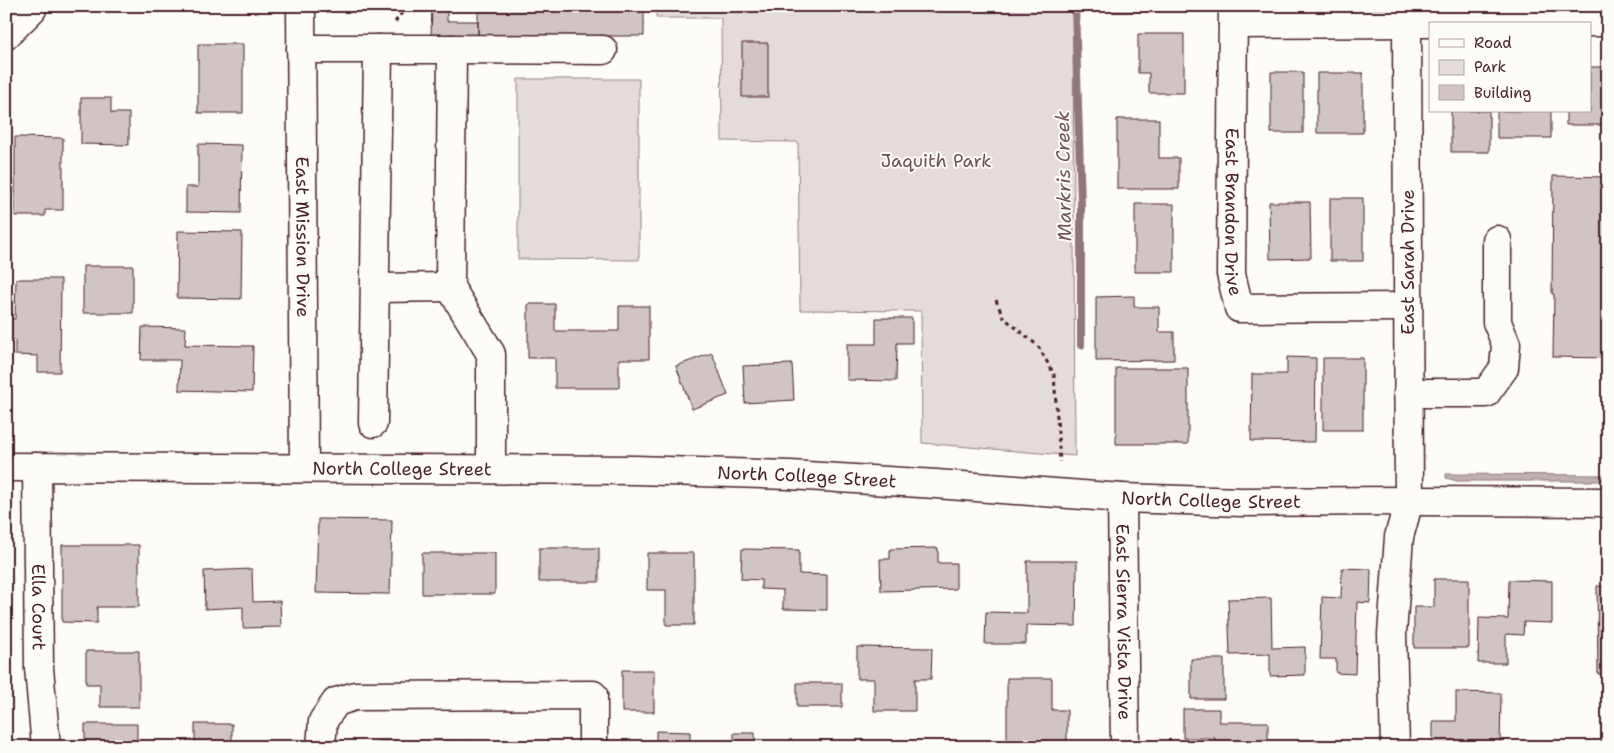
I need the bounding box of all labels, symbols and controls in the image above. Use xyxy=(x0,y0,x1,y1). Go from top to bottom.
legend xyxy=(1429,22,1592,112)
text: Road xyxy=(1474,33,1512,53)
text: Park xyxy=(1474,57,1506,77)
text: Building xyxy=(1474,83,1531,103)
water label: Markris Creek xyxy=(1050,110,1077,241)
street label: East Brandon Drive xyxy=(1219,128,1248,298)
park label: Jaquith Park xyxy=(880,149,992,173)
street label: East Mission Drive xyxy=(290,157,315,317)
street label: East Sarah Drive xyxy=(1396,189,1420,335)
street label: North College Street xyxy=(312,456,492,481)
street label: North College Street xyxy=(717,461,897,494)
street label: North College Street xyxy=(1121,486,1301,514)
street label: East Sierra Vista Drive xyxy=(1110,524,1137,720)
street label: Ella Court xyxy=(26,564,51,651)

